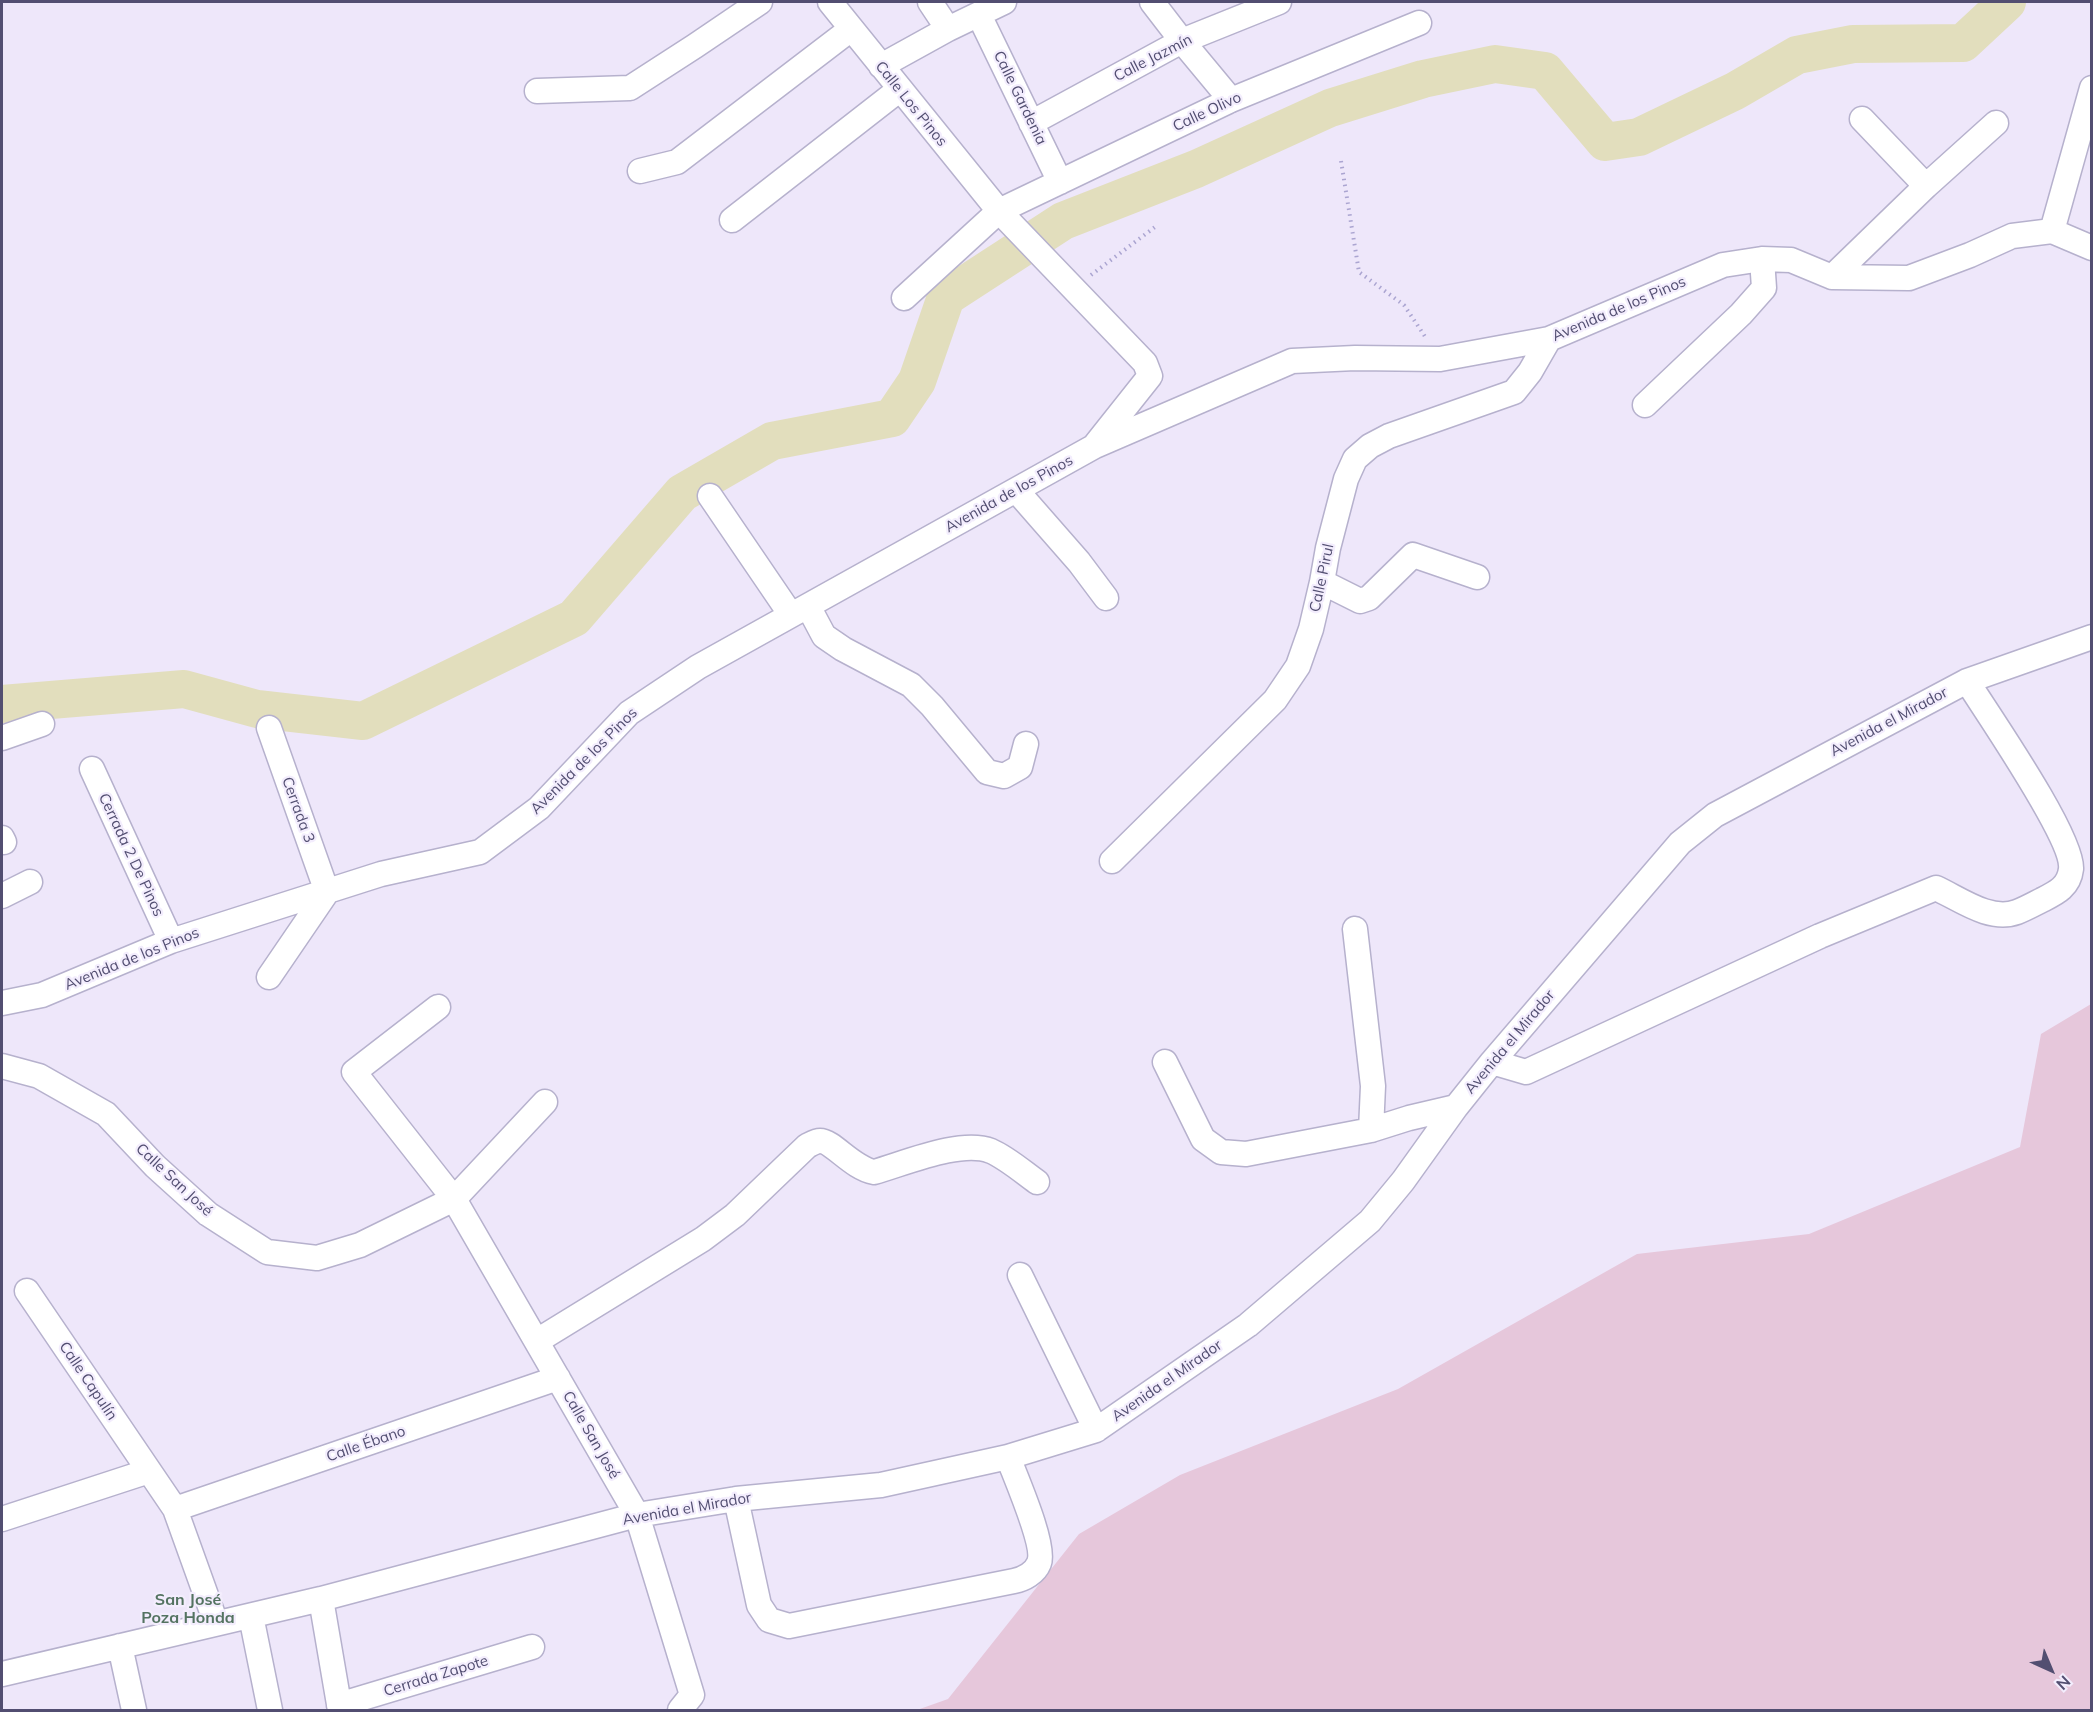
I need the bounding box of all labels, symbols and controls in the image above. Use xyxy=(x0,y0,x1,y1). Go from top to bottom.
street label: Calle Jazmín xyxy=(1111,31,1195,85)
street label: Calle Gardenia xyxy=(990,48,1050,148)
street label: Calle Los Pinos xyxy=(871,58,951,150)
street label: Calle Olivo xyxy=(1170,88,1244,136)
street label: Avenida de los Pinos xyxy=(1549,273,1689,345)
street label: Avenida de los Pinos xyxy=(942,451,1076,537)
street label: Calle Pirul xyxy=(1306,542,1338,614)
street label: Avenida el Mirador xyxy=(1827,683,1951,761)
street label: Avenida de los Pinos xyxy=(527,704,641,818)
street label: Cerrada 3 xyxy=(278,775,318,845)
street label: Cerrada 2 De Pinos xyxy=(95,790,167,920)
street label: Avenida de los Pinos xyxy=(62,924,202,994)
street label: Avenida el Mirador xyxy=(1461,986,1559,1098)
street label: Calle San José xyxy=(132,1140,216,1220)
street label: Avenida el Mirador xyxy=(1108,1336,1226,1426)
street label: Calle Capulín xyxy=(55,1338,121,1424)
street label: Calle San José xyxy=(559,1388,623,1482)
street label: Calle Ébano xyxy=(324,1422,408,1466)
street label: Avenida el Mirador xyxy=(621,1489,753,1529)
district label: San José Poza Honda xyxy=(141,1590,235,1628)
north arrow xyxy=(2021,1640,2081,1700)
street label: Cerrada Zapote xyxy=(382,1652,490,1700)
text: N xyxy=(2052,1672,2075,1694)

